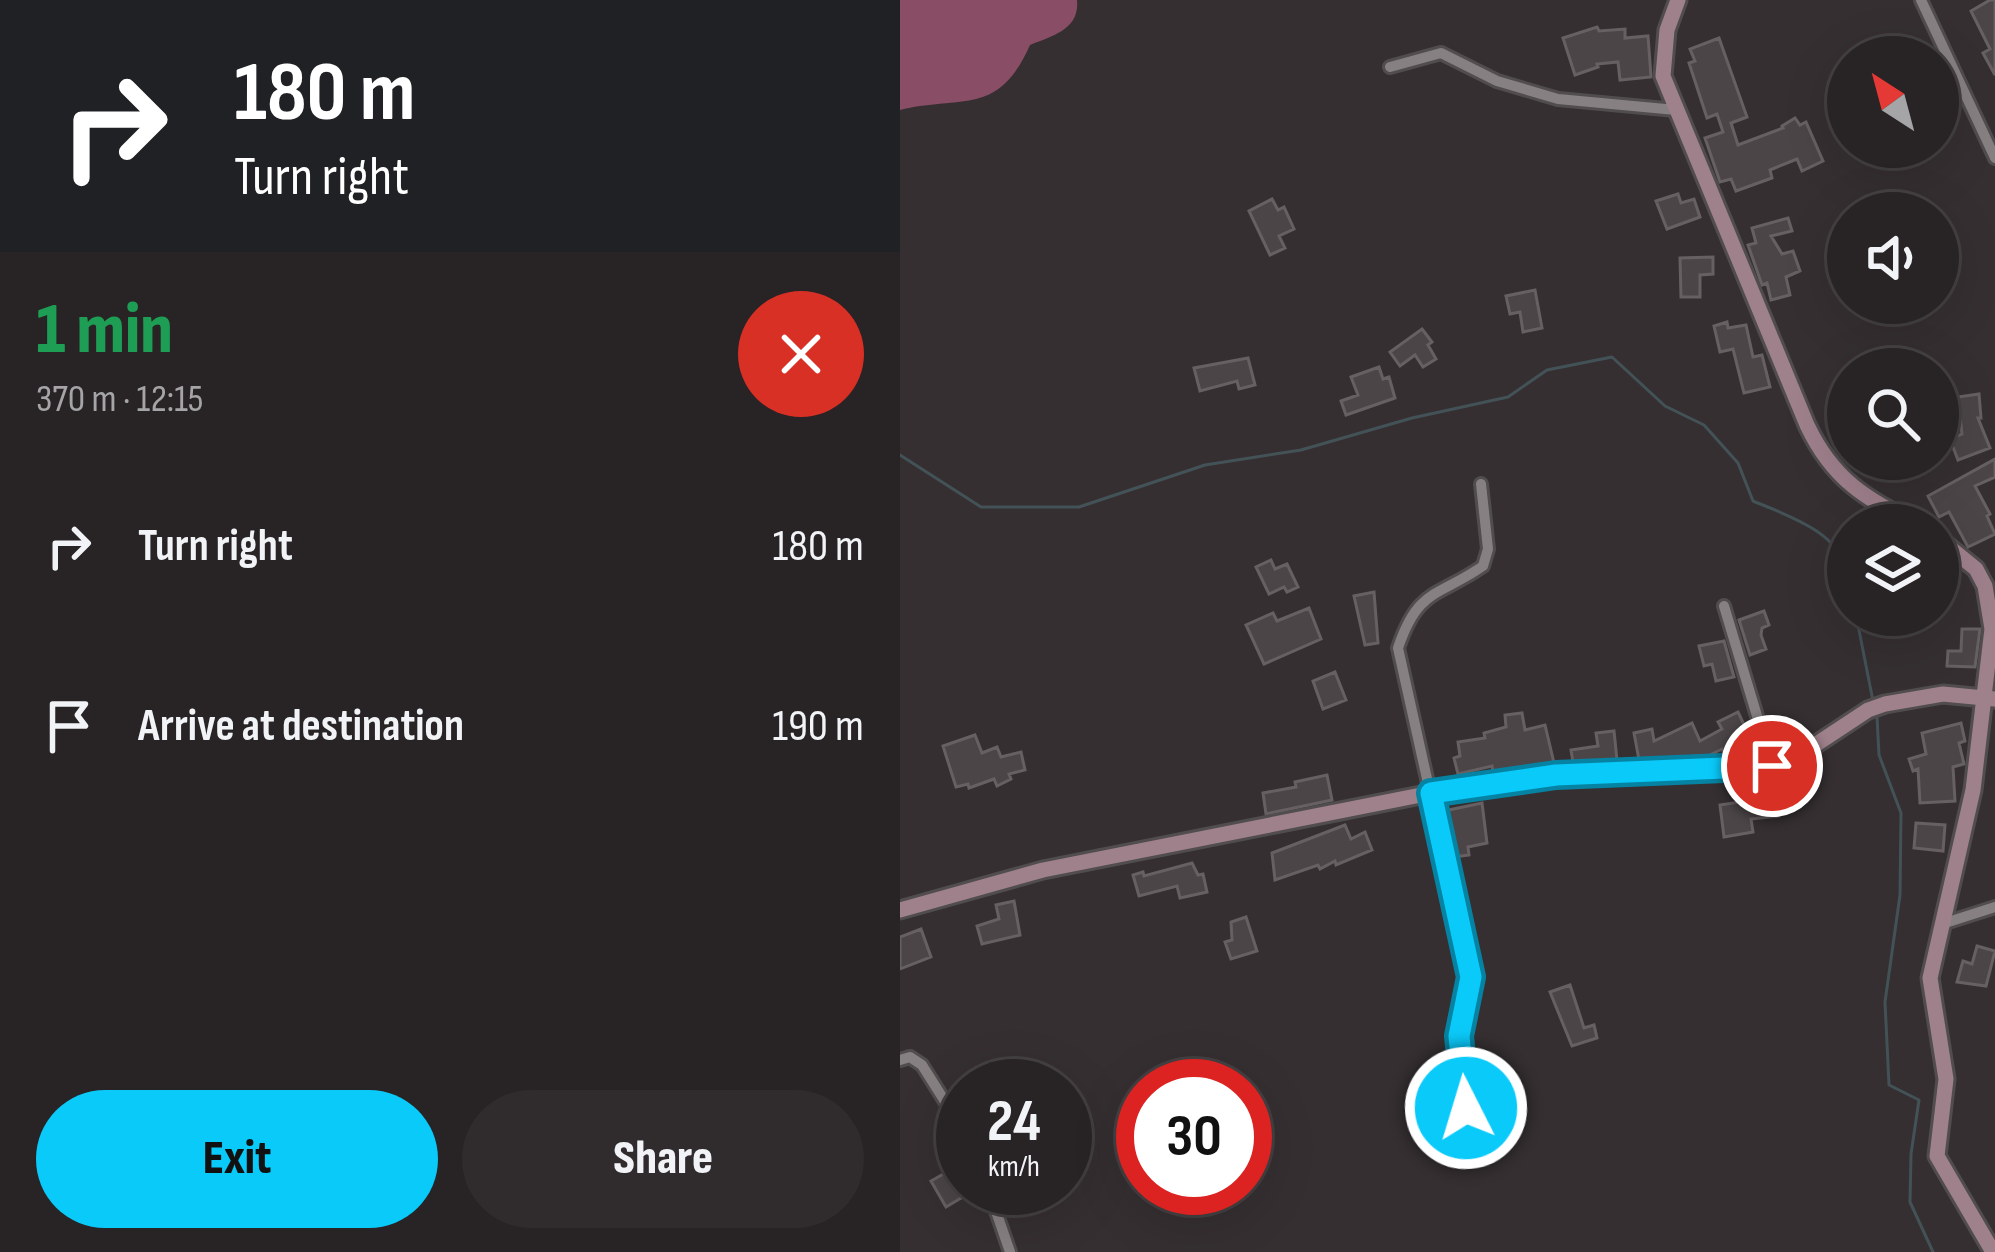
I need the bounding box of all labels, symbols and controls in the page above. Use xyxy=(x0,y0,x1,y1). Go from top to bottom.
north arrow xyxy=(1827,36,1959,168)
map controls xyxy=(1827,36,1959,636)
text: 180 m xyxy=(234,43,415,144)
icon: right xyxy=(36,48,192,204)
text: Turn right xyxy=(234,145,409,210)
button: sound xyxy=(1827,192,1959,324)
text: 1 min xyxy=(36,287,173,374)
button: close xyxy=(738,291,864,417)
button: search xyxy=(1827,348,1959,480)
text: 370 m · 12:15 xyxy=(36,376,203,423)
button: layers xyxy=(1827,504,1959,636)
icon: right xyxy=(36,513,102,579)
text: Turn right xyxy=(138,519,293,574)
text: 180 m xyxy=(772,519,864,574)
icon: arrive xyxy=(36,693,102,759)
text: Arrive at destination xyxy=(138,699,464,754)
text: 190 m xyxy=(772,699,864,754)
pin xyxy=(1721,715,1823,817)
icon: arrive xyxy=(1739,733,1805,799)
position arrow xyxy=(1403,1045,1529,1171)
speed limit sign: 30 xyxy=(1116,1059,1272,1215)
text: 24 xyxy=(987,1086,1041,1158)
button: Exit xyxy=(36,1090,438,1228)
button: Share xyxy=(462,1090,864,1228)
text: km/h xyxy=(988,1149,1040,1185)

